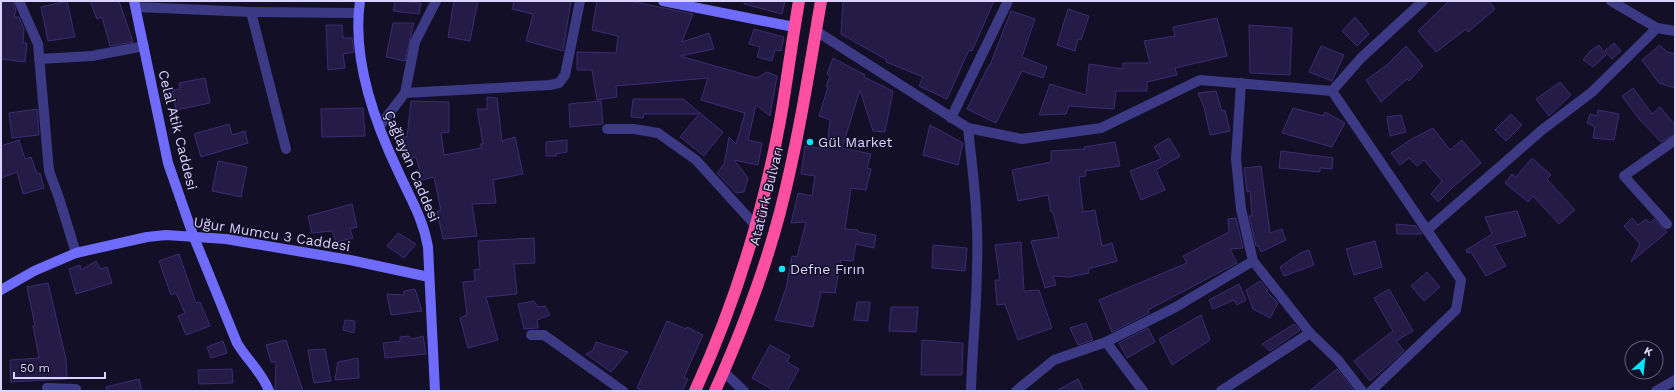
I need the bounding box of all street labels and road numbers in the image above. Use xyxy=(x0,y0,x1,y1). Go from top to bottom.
street label: Celal Atik Caddesi xyxy=(155,68,201,192)
street label: Çağlayan Caddesi xyxy=(381,108,443,224)
street label: Atatürk Bulvarı xyxy=(746,145,786,247)
street label: Uğur Mumcu 3 Caddesi xyxy=(193,214,351,254)

